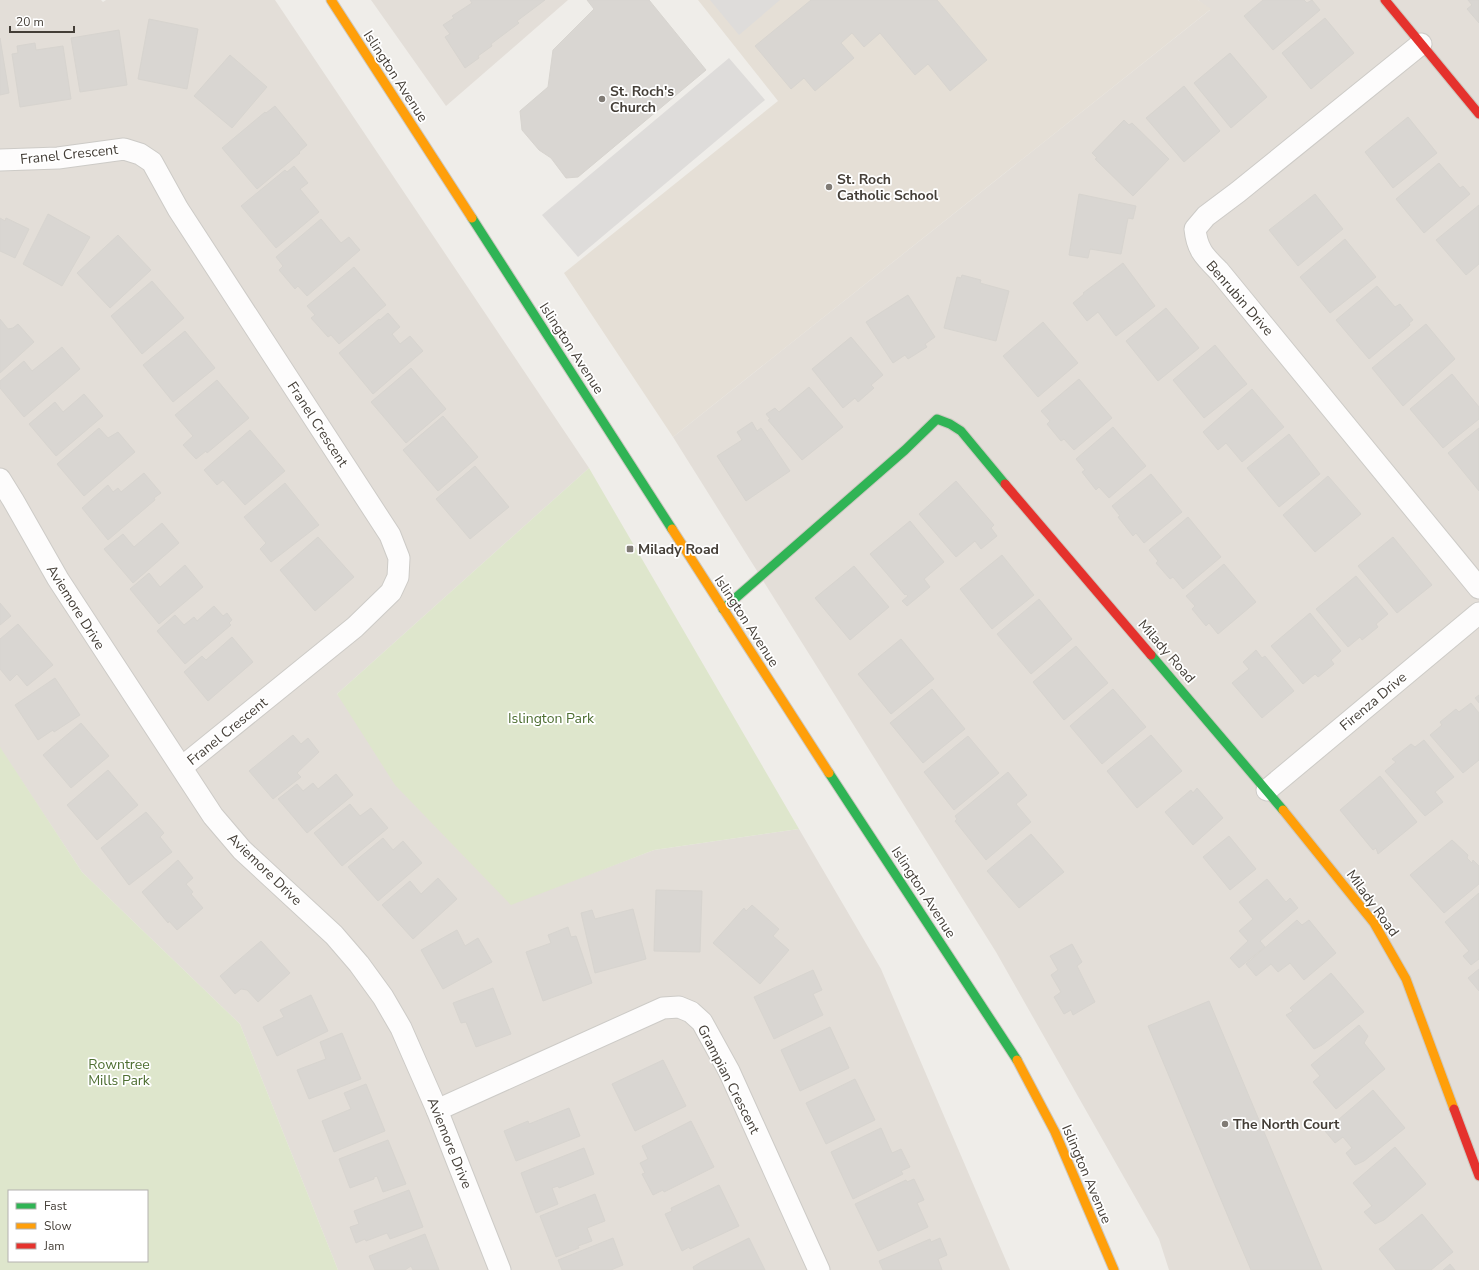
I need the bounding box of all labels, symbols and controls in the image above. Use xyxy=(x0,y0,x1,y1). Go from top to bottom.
scale bar xyxy=(10,8,74,34)
text: 20 m xyxy=(16,14,44,30)
street label: Islington Avenue xyxy=(359,27,432,126)
place label: St. Roch's Church xyxy=(610,82,674,117)
marker: St. Roch's Church xyxy=(597,94,607,104)
street label: Franel Crescent xyxy=(19,140,119,169)
place label: St. Roch Catholic School xyxy=(837,170,939,205)
marker: St. Roch Catholic School xyxy=(824,182,834,192)
street label: Benrubin Drive xyxy=(1202,257,1278,340)
street label: Islington Avenue xyxy=(535,299,608,398)
street label: Franel Crescent xyxy=(283,378,352,471)
place label: Milady Road xyxy=(638,540,719,559)
marker: Milady Road xyxy=(625,544,635,554)
street label: Aviemore Drive xyxy=(42,561,109,653)
street label: Islington Avenue xyxy=(710,572,783,671)
street label: Milady Road xyxy=(1134,616,1199,687)
street label: Firenza Drive xyxy=(1336,668,1411,735)
street label: Franel Crescent xyxy=(183,693,272,770)
park label: Islington Park xyxy=(508,709,595,728)
street label: Aviemore Drive xyxy=(223,829,306,910)
street label: Islington Avenue xyxy=(887,843,960,942)
street label: Milady Road xyxy=(1342,866,1403,941)
street label: Grampian Crescent xyxy=(693,1021,764,1137)
park label: Rowntree Mills Park xyxy=(88,1055,151,1090)
street label: Aviemore Drive xyxy=(423,1095,476,1192)
place label: The North Court xyxy=(1233,1115,1340,1134)
marker: The North Court xyxy=(1220,1119,1230,1129)
street label: Islington Avenue xyxy=(1057,1122,1116,1227)
legend xyxy=(8,1190,148,1262)
text: Fast xyxy=(44,1198,67,1214)
text: Slow xyxy=(44,1218,72,1234)
text: Jam xyxy=(43,1238,65,1254)

